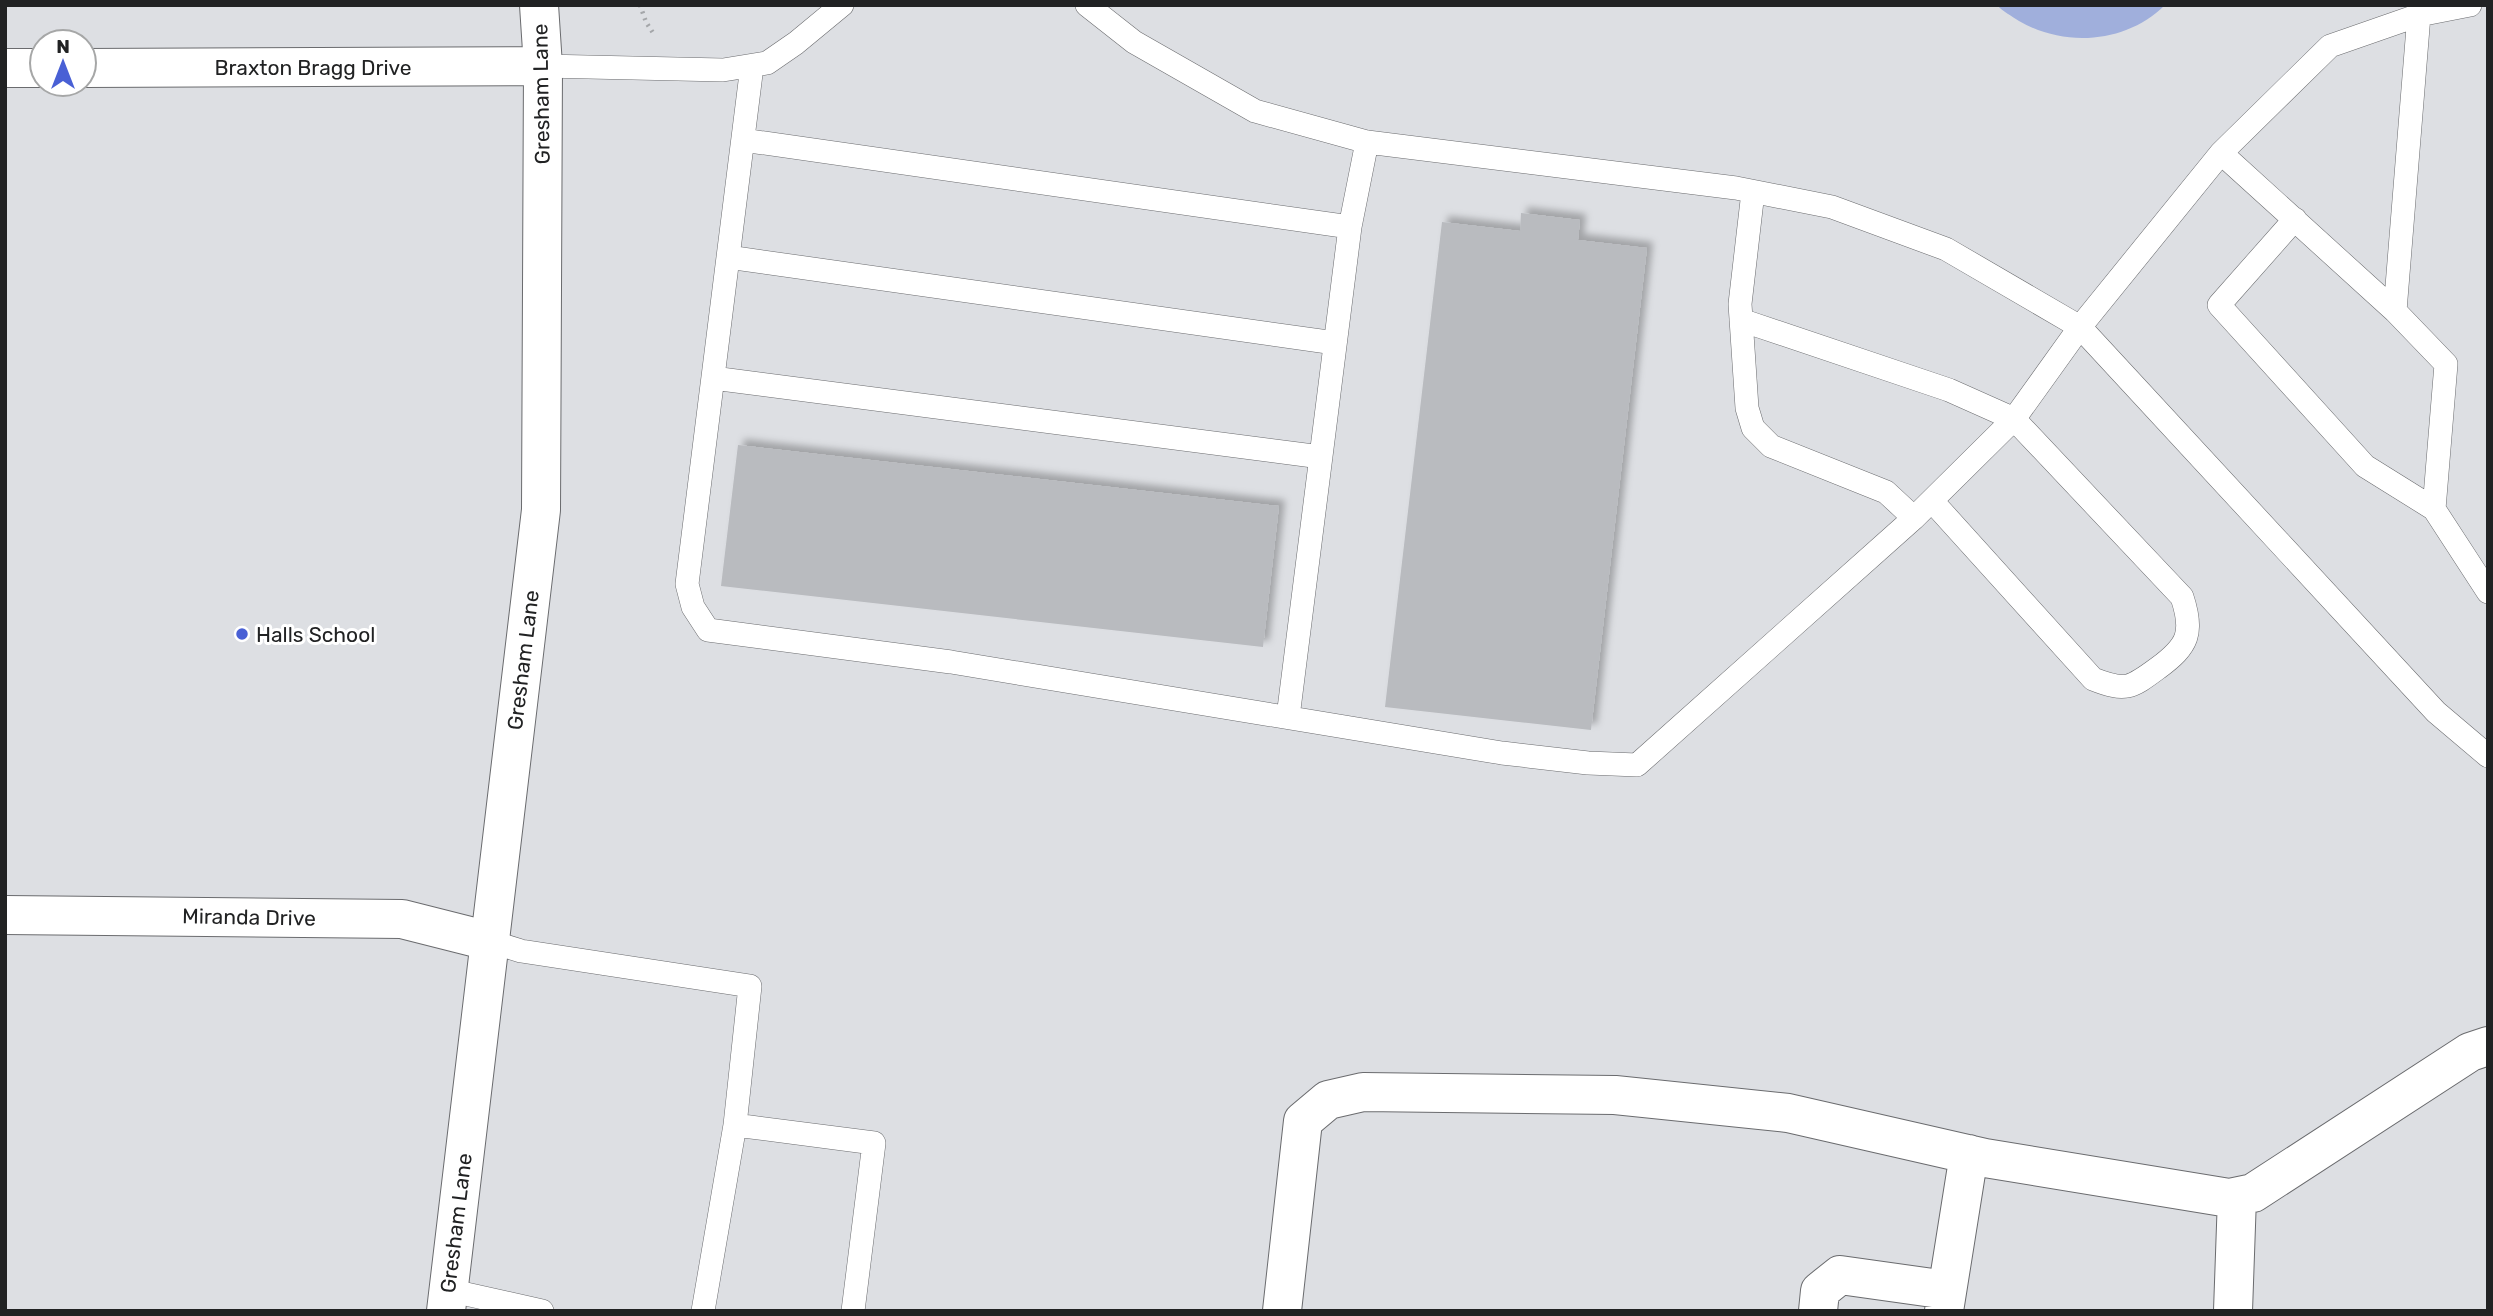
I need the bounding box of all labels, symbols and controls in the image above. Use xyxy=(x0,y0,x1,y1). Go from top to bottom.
street label: Gresham Lane xyxy=(527,23,555,165)
north arrow xyxy=(28,28,98,98)
text: N xyxy=(56,35,70,58)
street label: Braxton Bragg Drive xyxy=(214,55,412,80)
street label: Gresham Lane xyxy=(502,589,544,731)
place label: Halls School xyxy=(256,622,375,647)
marker: Halls School xyxy=(234,626,250,642)
street label: Miranda Drive xyxy=(182,903,316,931)
street label: Gresham Lane xyxy=(435,1152,477,1294)

